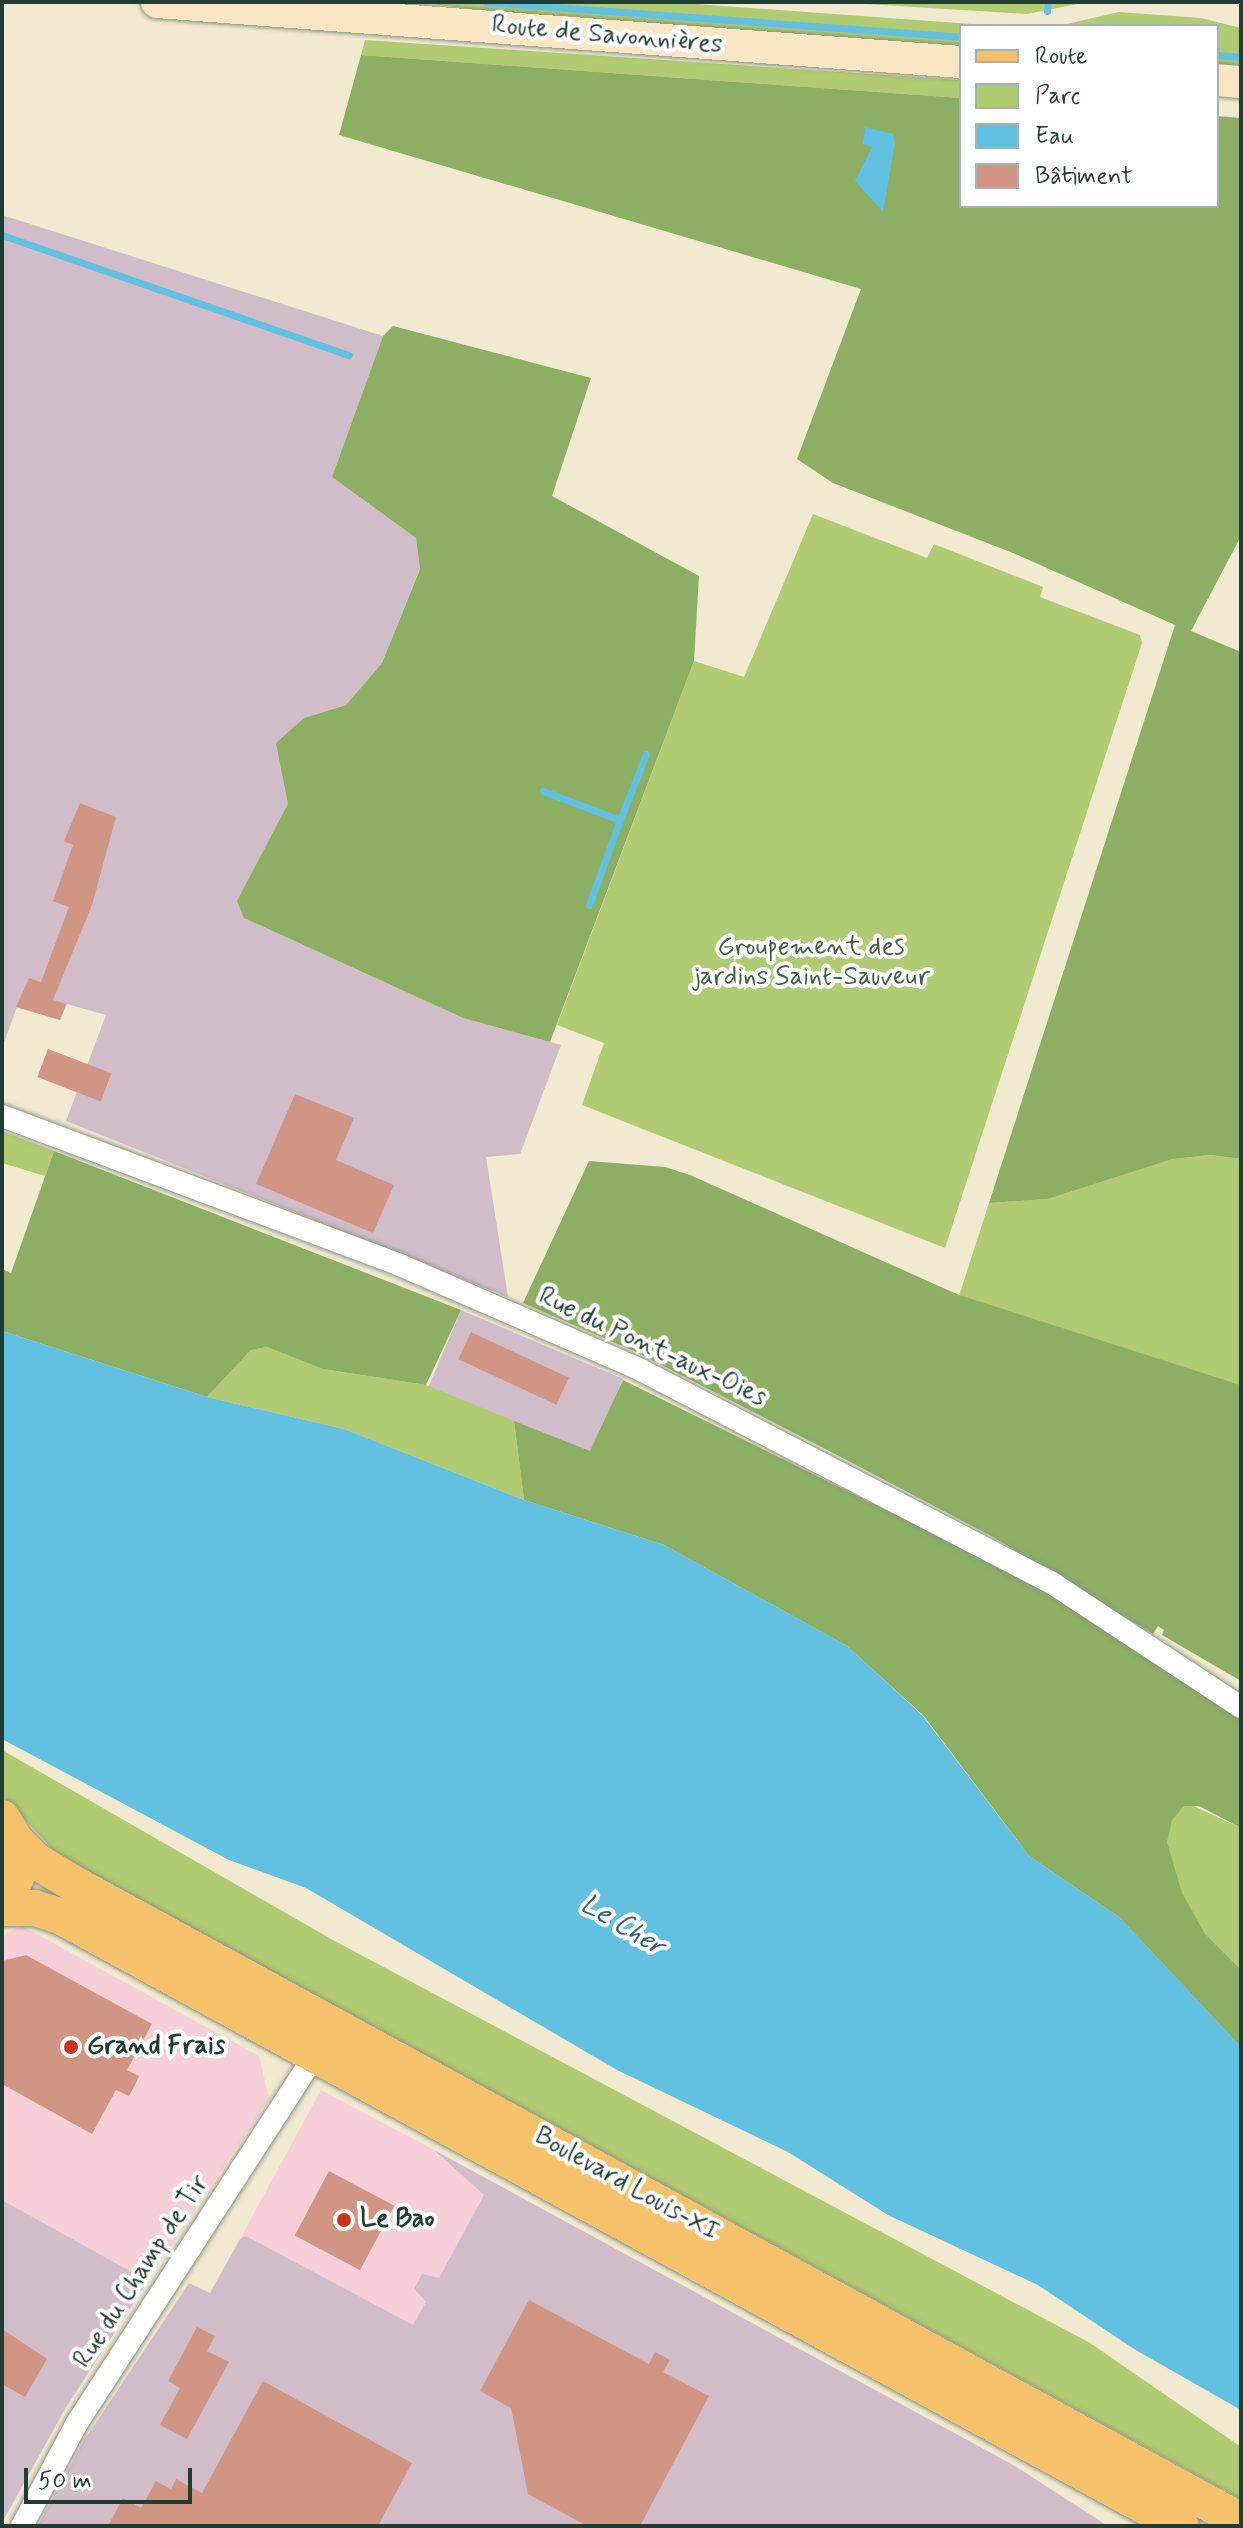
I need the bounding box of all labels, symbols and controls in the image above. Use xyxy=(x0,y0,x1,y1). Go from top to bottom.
street label: Route de Savonnières xyxy=(490,10,724,62)
legend xyxy=(959,24,1219,208)
text: Route xyxy=(1035,41,1087,72)
text: Parc xyxy=(1035,81,1080,112)
text: Eau xyxy=(1035,121,1074,152)
text: Bâtiment xyxy=(1035,161,1133,192)
park label: Groupement des jardins Saint-Sauveur xyxy=(690,932,932,994)
street label: Rue du Pont-aux-Oies xyxy=(539,1284,765,1412)
water label: Le Cher xyxy=(571,1886,673,1966)
place label: Grand Frais xyxy=(87,2031,222,2063)
marker: Grand Frais xyxy=(62,2038,80,2056)
street label: Boulevard Louis-XI xyxy=(528,2121,724,2249)
street label: Rue du Champ de Tir xyxy=(67,2168,217,2376)
place label: Le Bao xyxy=(360,2204,436,2236)
marker: Le Bao xyxy=(335,2211,353,2229)
scale bar xyxy=(28,2452,196,2502)
text: 50 m xyxy=(38,2466,92,2497)

